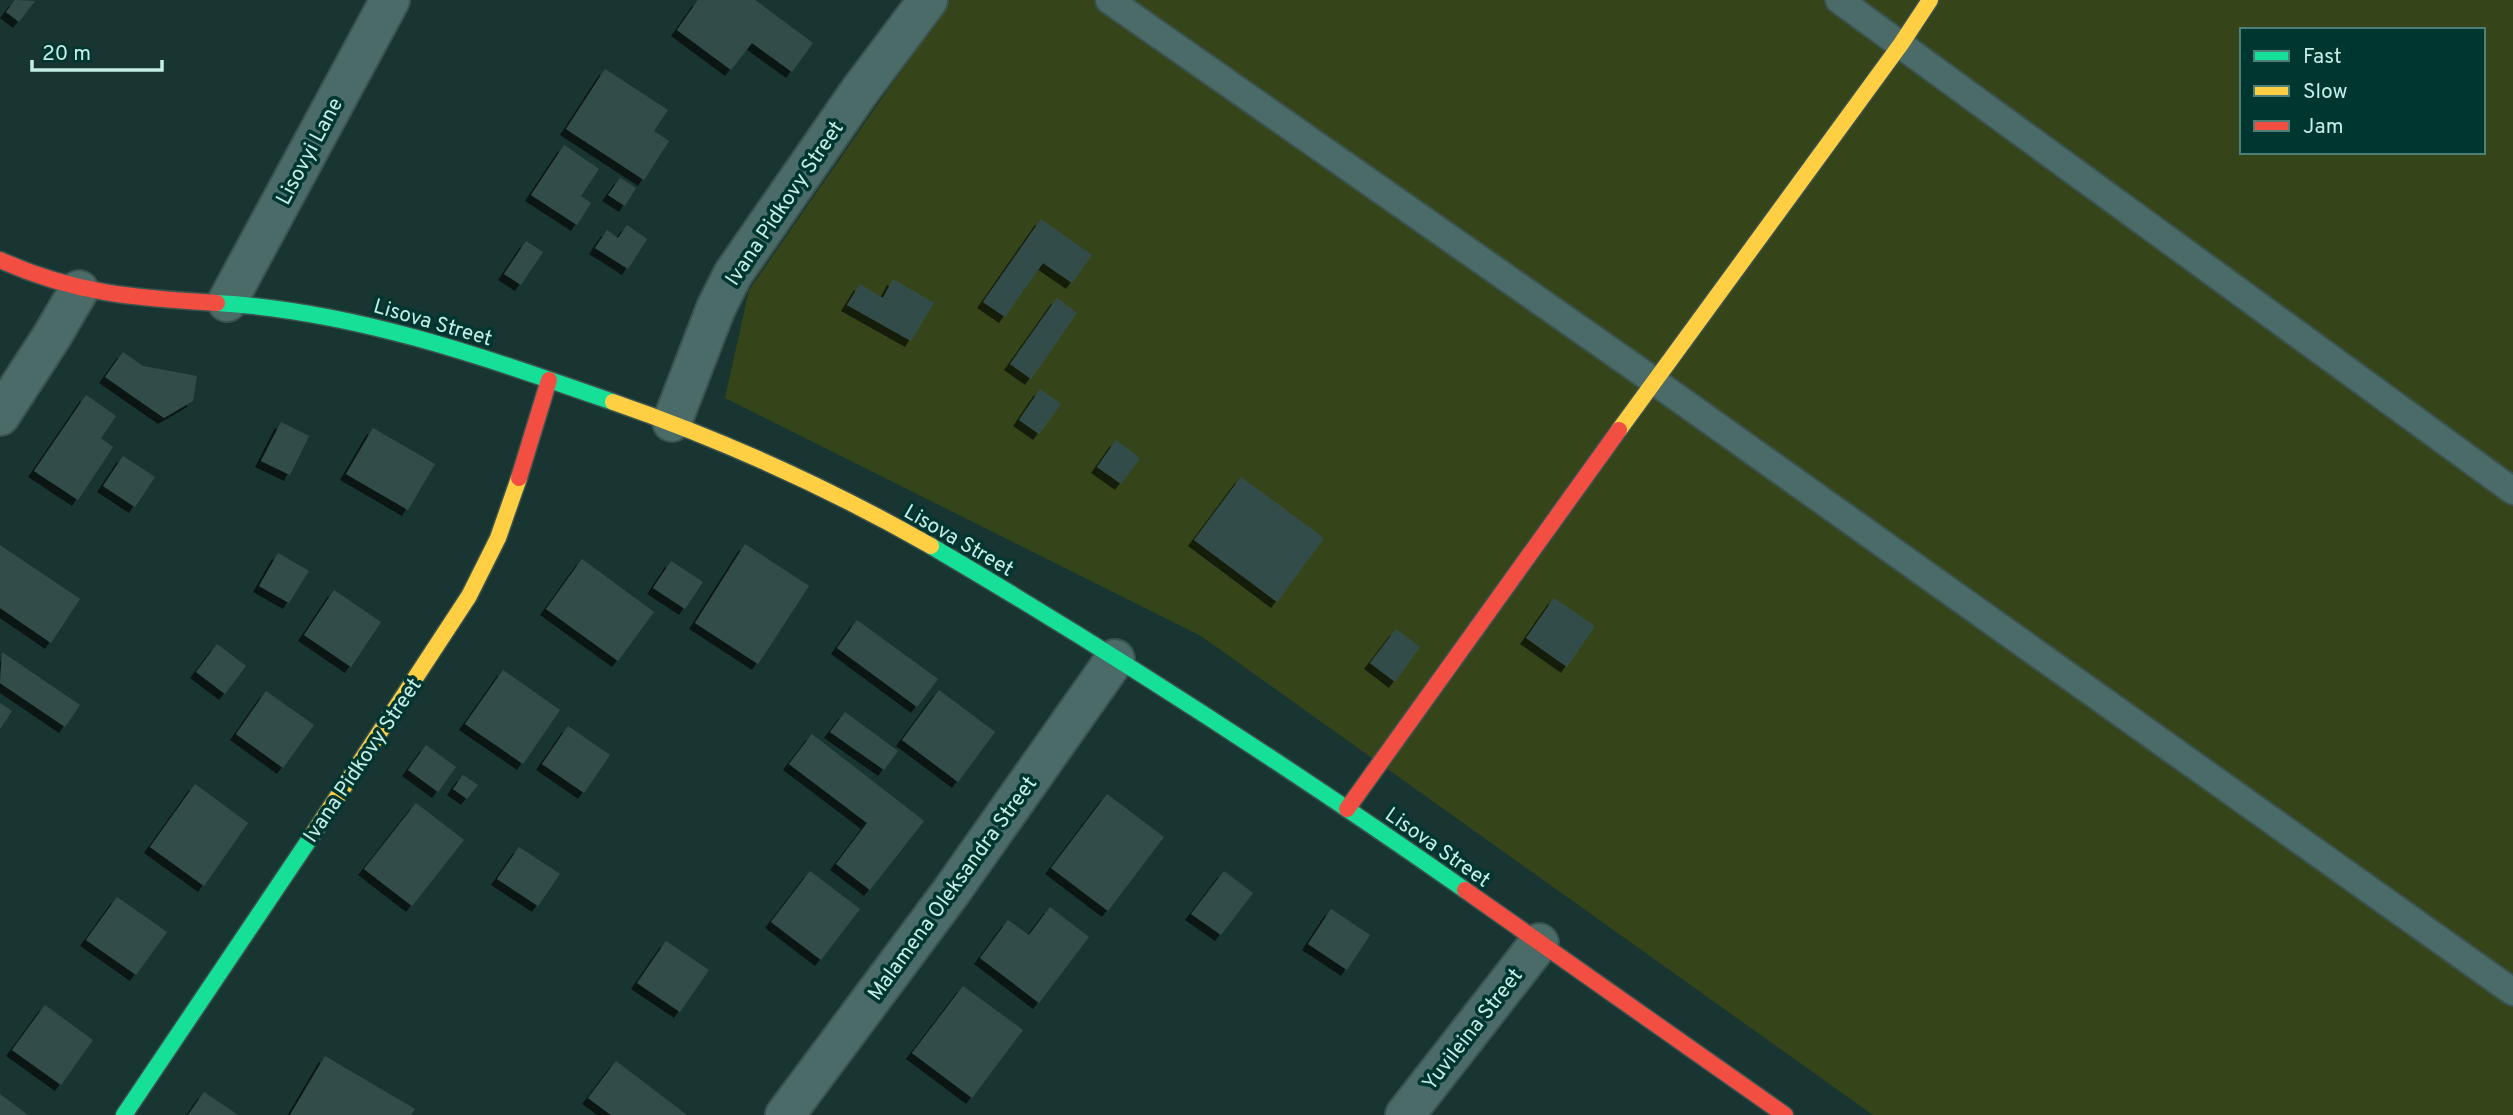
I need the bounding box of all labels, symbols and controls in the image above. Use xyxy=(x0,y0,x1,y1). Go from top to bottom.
scale bar xyxy=(32,28,161,72)
legend xyxy=(2240,28,2485,154)
text: 20 m xyxy=(42,41,91,68)
text: Fast xyxy=(2303,44,2342,71)
text: Slow xyxy=(2303,79,2348,106)
street label: Lisovyi Lane xyxy=(271,93,350,210)
text: Jam xyxy=(2303,114,2344,141)
street label: Ivana Pidkovy Street xyxy=(720,116,850,291)
street label: Lisova Street xyxy=(370,294,495,353)
street label: Lisova Street xyxy=(898,499,1018,584)
street label: Ivana Pidkovy Street xyxy=(298,673,428,848)
street label: Malamena Oleksandra Street xyxy=(863,771,1044,1006)
street label: Lisova Street xyxy=(1379,802,1495,894)
street label: Yuvileina Street xyxy=(1417,963,1529,1097)

